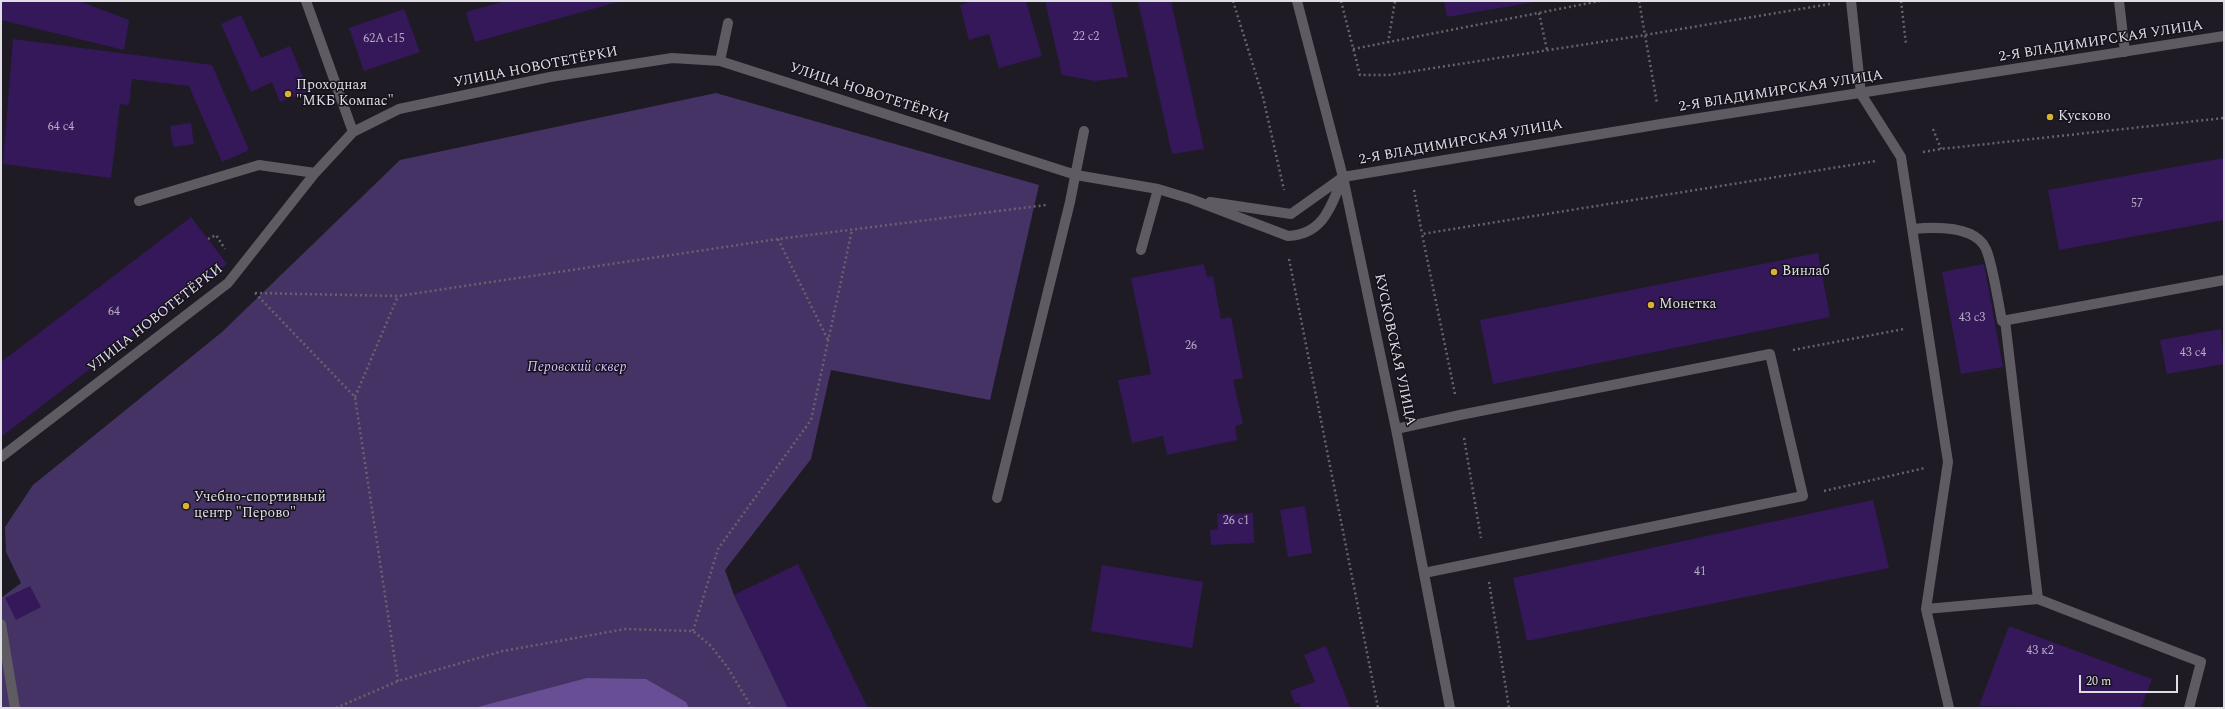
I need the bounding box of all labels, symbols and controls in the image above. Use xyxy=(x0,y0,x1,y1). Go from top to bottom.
street label: 2-Я ВЛАДИМИРСКАЯ УЛИЦА xyxy=(1998,18,2204,66)
house number: 22 с2 xyxy=(1073,31,1099,45)
house number: 62А с15 xyxy=(363,33,405,47)
street label: УЛИЦА НОВОТЕТЁРКИ xyxy=(453,44,619,92)
street label: УЛИЦА НОВОТЕТЁРКИ xyxy=(787,60,951,128)
street label: 2-Я ВЛАДИМИРСКАЯ УЛИЦА xyxy=(1678,68,1884,116)
place label: Проходная "МКБ Компас" xyxy=(296,78,394,110)
marker: Проходная "МКБ Компас" xyxy=(283,89,293,99)
place label: Кусково xyxy=(2058,109,2111,125)
marker: Кусково xyxy=(2045,112,2055,122)
street label: 2-Я ВЛАДИМИРСКАЯ УЛИЦА xyxy=(1358,117,1564,169)
house number: 64 с4 xyxy=(48,121,74,135)
house number: 57 xyxy=(2131,198,2143,212)
street label: УЛИЦА НОВОТЕТЁРКИ xyxy=(85,261,227,377)
place label: Винлаб xyxy=(1782,264,1830,280)
marker: Винлаб xyxy=(1769,267,1779,277)
street label: КУСКОВСКАЯ УЛИЦА xyxy=(1370,273,1418,427)
place label: Монетка xyxy=(1659,297,1716,313)
marker: Монетка xyxy=(1646,300,1656,310)
house number: 64 xyxy=(108,306,120,320)
house number: 43 с3 xyxy=(1959,312,1985,326)
house number: 26 xyxy=(1185,340,1197,354)
house number: 43 с4 xyxy=(2180,347,2206,361)
park label: Перовский сквер xyxy=(527,360,627,376)
place label: Учебно-спортивный центр "Перово" xyxy=(194,490,326,522)
marker: Учебно-спортивный центр "Перово" xyxy=(181,501,191,511)
house number: 26 с1 xyxy=(1223,515,1249,529)
house number: 41 xyxy=(1694,566,1706,580)
house number: 43 к2 xyxy=(2026,645,2054,659)
scale bar xyxy=(2081,667,2180,693)
text: 20 m xyxy=(2086,672,2111,691)

